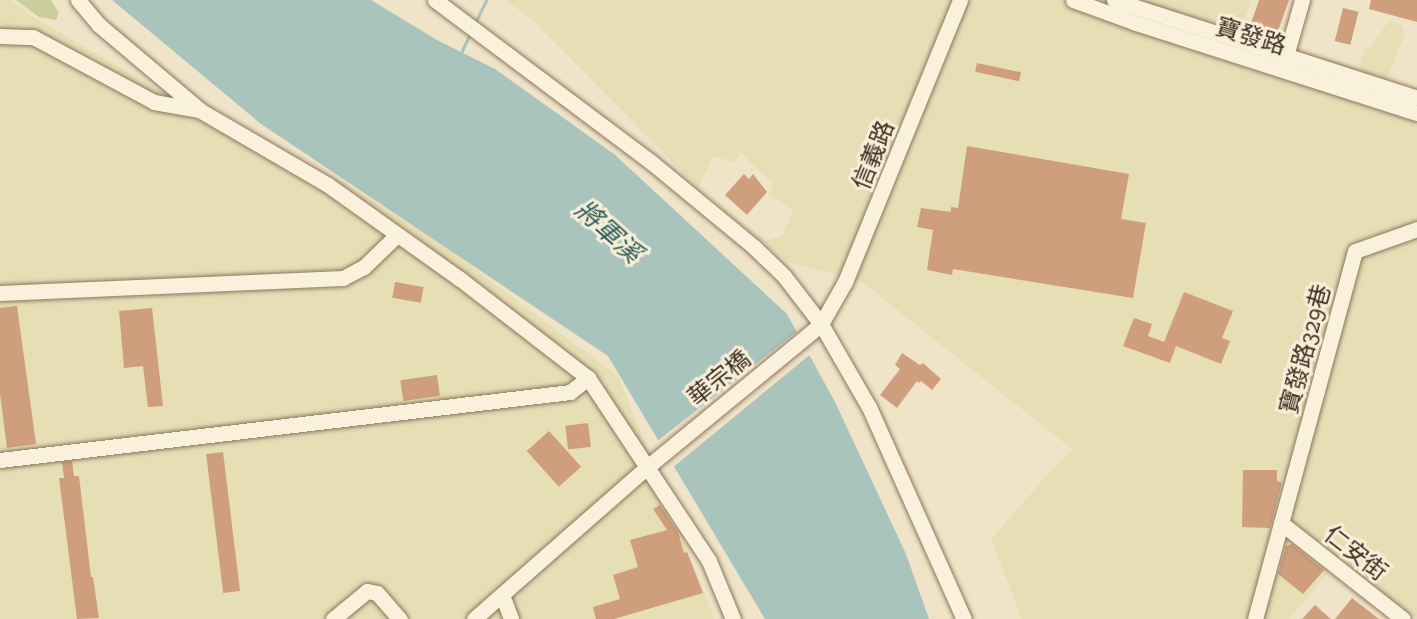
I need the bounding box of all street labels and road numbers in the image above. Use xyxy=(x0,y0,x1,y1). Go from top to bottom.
street label: 寶發路 xyxy=(1212,12,1290,60)
street label: 信義路 xyxy=(846,116,900,194)
street label: 寶發路329巷 xyxy=(1274,281,1336,417)
street label: 華宗橋 xyxy=(682,344,756,412)
street label: 仁安街 xyxy=(1319,519,1393,587)

